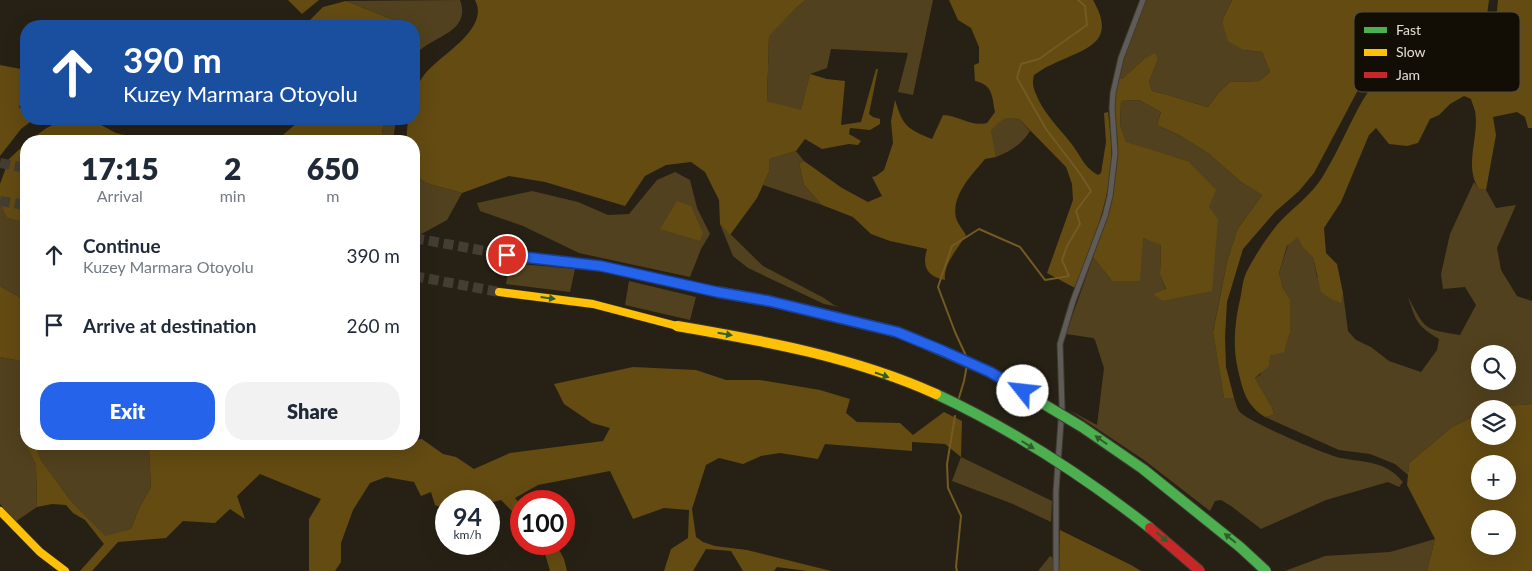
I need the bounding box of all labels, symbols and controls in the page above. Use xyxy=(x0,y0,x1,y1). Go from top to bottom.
legend xyxy=(1354,12,1520,92)
text: Fast xyxy=(1396,21,1421,38)
text: 390 m xyxy=(123,38,222,80)
icon: ahead xyxy=(40,40,105,105)
text: Slow xyxy=(1396,43,1426,60)
text: Jam xyxy=(1396,66,1420,83)
text: Kuzey Marmara Otoyolu xyxy=(123,80,358,107)
text: 17:15 xyxy=(81,150,159,186)
text: 2 xyxy=(224,150,241,186)
text: 650 xyxy=(307,150,359,186)
text: Arrival xyxy=(97,186,143,205)
text: min xyxy=(220,186,246,205)
text: m xyxy=(326,186,339,205)
text: Continue xyxy=(83,234,161,257)
pin xyxy=(486,234,528,276)
icon: ahead xyxy=(40,241,68,269)
icon: arrive xyxy=(493,241,521,269)
text: 390 m xyxy=(346,244,400,267)
text: Kuzey Marmara Otoyolu xyxy=(83,257,254,276)
one-way arrow xyxy=(540,294,556,302)
icon: arrive xyxy=(40,311,68,339)
text: Arrive at destination xyxy=(83,314,256,337)
text: 260 m xyxy=(346,314,400,337)
one-way arrow xyxy=(718,330,734,338)
map controls xyxy=(1471,345,1516,555)
button: search xyxy=(1471,345,1516,390)
position arrow xyxy=(996,364,1048,416)
one-way arrow xyxy=(875,371,890,379)
button: Exit xyxy=(40,382,215,440)
button: Share xyxy=(225,382,400,440)
button: layers xyxy=(1471,400,1516,445)
one-way arrow xyxy=(1094,435,1107,445)
one-way arrow xyxy=(1022,440,1035,450)
button: + xyxy=(1471,455,1516,500)
speed limit sign: 100 xyxy=(510,490,575,555)
text: 94 xyxy=(453,501,482,531)
button: − xyxy=(1471,510,1516,555)
text: km/h xyxy=(453,527,482,542)
one-way arrow xyxy=(1155,532,1168,543)
one-way arrow xyxy=(1224,533,1237,544)

